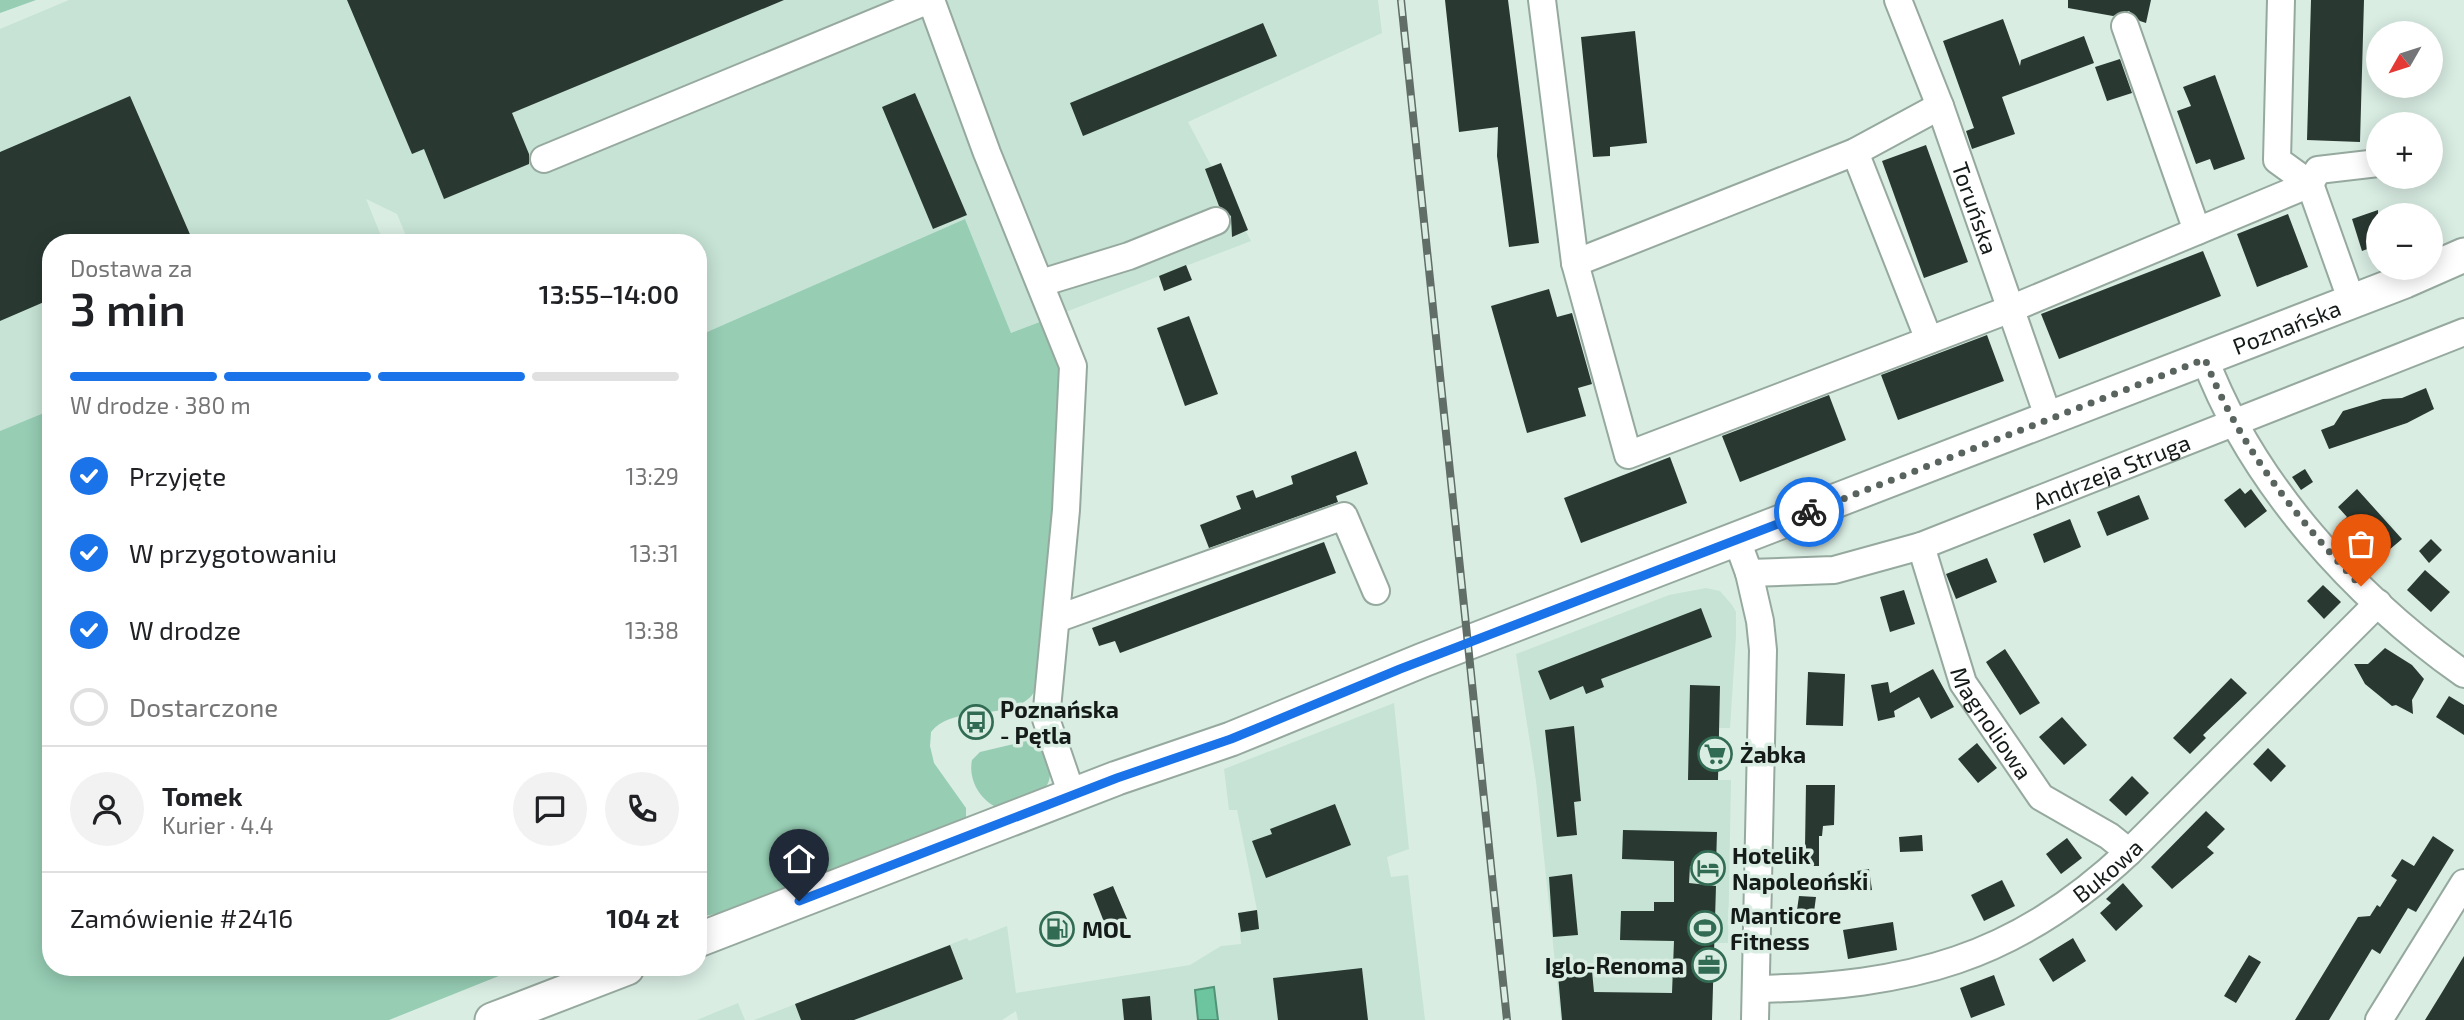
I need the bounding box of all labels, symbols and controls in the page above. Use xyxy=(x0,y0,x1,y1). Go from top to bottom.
north arrow xyxy=(2366,21,2443,98)
map controls xyxy=(2366,21,2443,280)
button: + xyxy=(2366,112,2443,189)
street label: Toruńska xyxy=(1947,158,2004,258)
button: − xyxy=(2366,203,2443,280)
text: Dostawa za xyxy=(70,254,192,282)
text: 13:55–14:00 xyxy=(539,278,679,309)
text: 3 min xyxy=(70,280,186,335)
street label: Poznańska xyxy=(2229,293,2345,360)
text: W drodze · 380 m xyxy=(70,391,251,419)
street label: Andrzeja Struga xyxy=(2029,427,2194,515)
icon: check xyxy=(70,457,108,495)
text: Przyjęte xyxy=(129,460,226,491)
text: 13:29 xyxy=(626,462,679,490)
courier xyxy=(1774,477,1844,547)
icon: bike xyxy=(1790,493,1828,531)
pin xyxy=(2331,514,2391,586)
icon: bag xyxy=(2342,525,2380,563)
icon: check xyxy=(70,534,108,572)
text: W przygotowaniu xyxy=(129,537,337,568)
text: 13:31 xyxy=(630,539,679,567)
icon: check xyxy=(70,611,108,649)
text: W drodze xyxy=(129,614,241,645)
text: 13:38 xyxy=(625,616,679,644)
street label: Magnoliowa xyxy=(1945,664,2039,784)
text: Dostarczone xyxy=(129,691,278,722)
place label: Poznańska - Pętla xyxy=(1000,695,1119,749)
bus stop icon: Poznańska - Pętla xyxy=(957,703,995,741)
supermarket icon: Żabka xyxy=(1696,735,1734,773)
place label: Żabka xyxy=(1740,740,1806,768)
button: person xyxy=(70,772,144,846)
button: chat xyxy=(513,772,587,846)
button: phone xyxy=(605,772,679,846)
text: Tomek xyxy=(162,780,243,811)
text: Kurier · 4.4 xyxy=(162,811,274,839)
pin xyxy=(769,829,829,901)
street label: Bukowa xyxy=(2067,833,2148,908)
icon: home xyxy=(780,840,818,878)
place label: Hotelik Napoleoński xyxy=(1732,841,1868,895)
hotel icon: Hotelik Napoleoński xyxy=(1689,849,1727,887)
place label: Manticore Fitness xyxy=(1730,901,1842,955)
text: Zamówienie #2416 xyxy=(70,902,293,933)
text: 104 zł xyxy=(606,902,679,933)
sports icon: Manticore Fitness xyxy=(1686,909,1724,947)
fuel station icon: MOL xyxy=(1038,910,1076,948)
place label: MOL xyxy=(1082,915,1131,943)
office icon: Iglo-Renoma xyxy=(1690,946,1728,984)
place label: Iglo-Renoma xyxy=(1545,951,1684,979)

